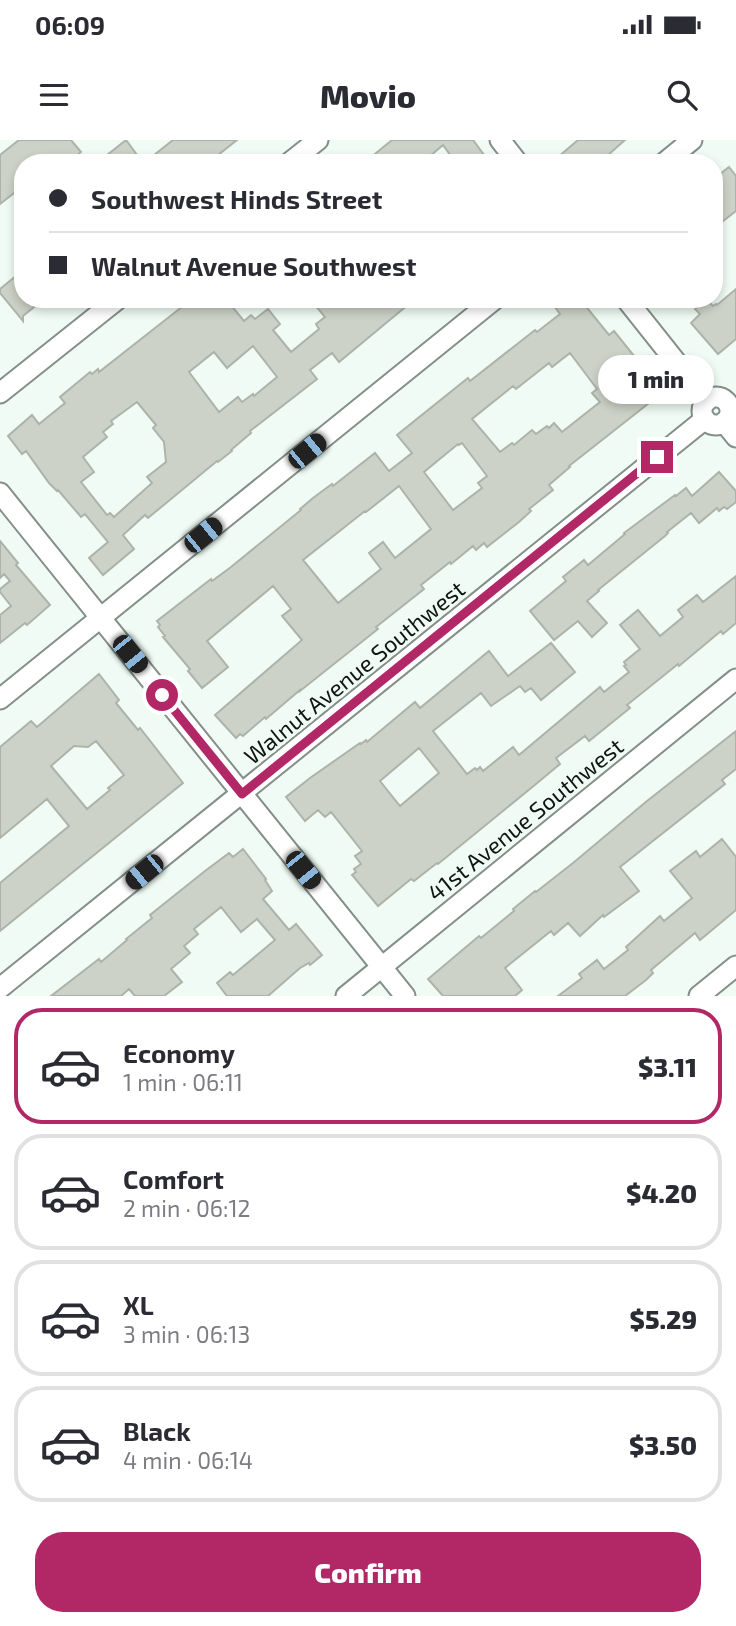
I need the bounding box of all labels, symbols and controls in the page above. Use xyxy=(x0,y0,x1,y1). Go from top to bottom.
text: 06:09 xyxy=(35,9,105,40)
icon: menu xyxy=(35,76,73,114)
text: Movio xyxy=(320,76,416,114)
icon: search xyxy=(663,76,701,114)
text: Southwest Hinds Street xyxy=(91,183,382,214)
text: Walnut Avenue Southwest xyxy=(91,250,416,281)
callout: 1 min xyxy=(599,356,715,404)
text: 1 min xyxy=(628,365,684,393)
car xyxy=(285,430,330,472)
route end xyxy=(641,441,673,473)
car xyxy=(181,514,226,556)
street label: Walnut Avenue Southwest xyxy=(238,574,470,770)
car xyxy=(109,631,152,677)
route start xyxy=(146,679,178,711)
street label: 41st Avenue Southwest xyxy=(422,731,629,906)
car xyxy=(282,847,325,893)
car xyxy=(122,851,167,893)
icon: car xyxy=(39,1035,102,1098)
text: Economy xyxy=(123,1037,235,1068)
text: $3.11 xyxy=(638,1051,697,1082)
text: 1 min · 06:11 xyxy=(123,1068,243,1096)
icon: car xyxy=(39,1161,102,1224)
text: Comfort xyxy=(123,1163,224,1194)
text: $4.20 xyxy=(626,1177,697,1208)
text: 2 min · 06:12 xyxy=(123,1194,251,1222)
icon: car xyxy=(39,1287,102,1350)
text: XL xyxy=(123,1289,154,1320)
text: $5.29 xyxy=(630,1303,697,1334)
text: 3 min · 06:13 xyxy=(123,1320,250,1348)
icon: car xyxy=(39,1413,102,1476)
text: Black xyxy=(123,1415,191,1446)
text: $3.50 xyxy=(629,1429,697,1460)
text: 4 min · 06:14 xyxy=(123,1446,253,1474)
button: Confirm xyxy=(35,1532,701,1612)

